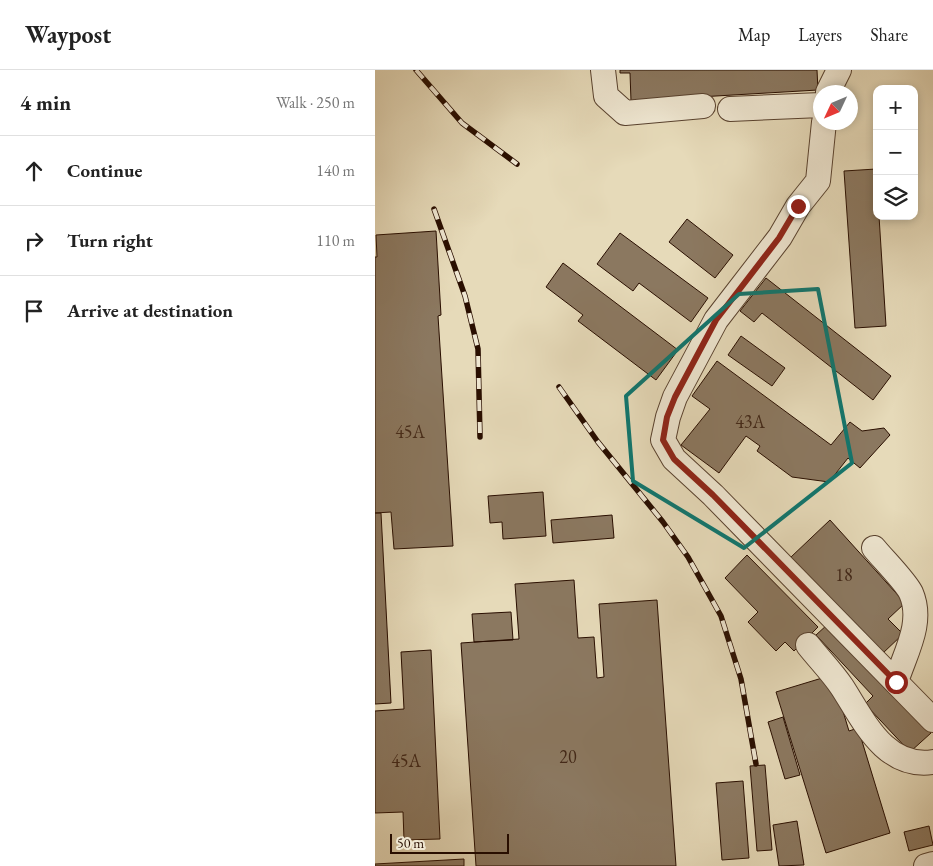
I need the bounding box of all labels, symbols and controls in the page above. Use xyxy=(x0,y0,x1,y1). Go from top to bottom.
text: Waypost xyxy=(25,19,111,50)
text: Map xyxy=(738,23,770,46)
text: Layers xyxy=(798,23,842,46)
text: Share xyxy=(870,23,908,46)
north arrow xyxy=(813,85,858,130)
map controls xyxy=(873,85,918,220)
button: + xyxy=(873,85,918,130)
text: 4 min xyxy=(20,89,71,116)
text: Walk · 250 m xyxy=(276,92,355,113)
button: − xyxy=(873,130,918,175)
icon: ahead xyxy=(20,157,48,185)
text: Continue xyxy=(67,158,142,183)
text: 140 m xyxy=(316,160,355,181)
button: layers xyxy=(873,175,918,220)
route end xyxy=(787,195,810,218)
icon: right xyxy=(20,227,48,255)
text: Turn right xyxy=(67,228,153,253)
text: 110 m xyxy=(316,230,355,251)
icon: arrive xyxy=(20,297,48,325)
text: Arrive at destination xyxy=(67,298,233,323)
house number: 43А xyxy=(735,410,765,433)
house number: 45А xyxy=(395,420,425,443)
house number: 18 xyxy=(835,563,853,586)
route start xyxy=(885,671,908,694)
house number: 20 xyxy=(559,745,577,768)
house number: 45А xyxy=(391,749,421,772)
scale bar xyxy=(390,831,509,854)
text: 50 m xyxy=(397,834,424,852)

